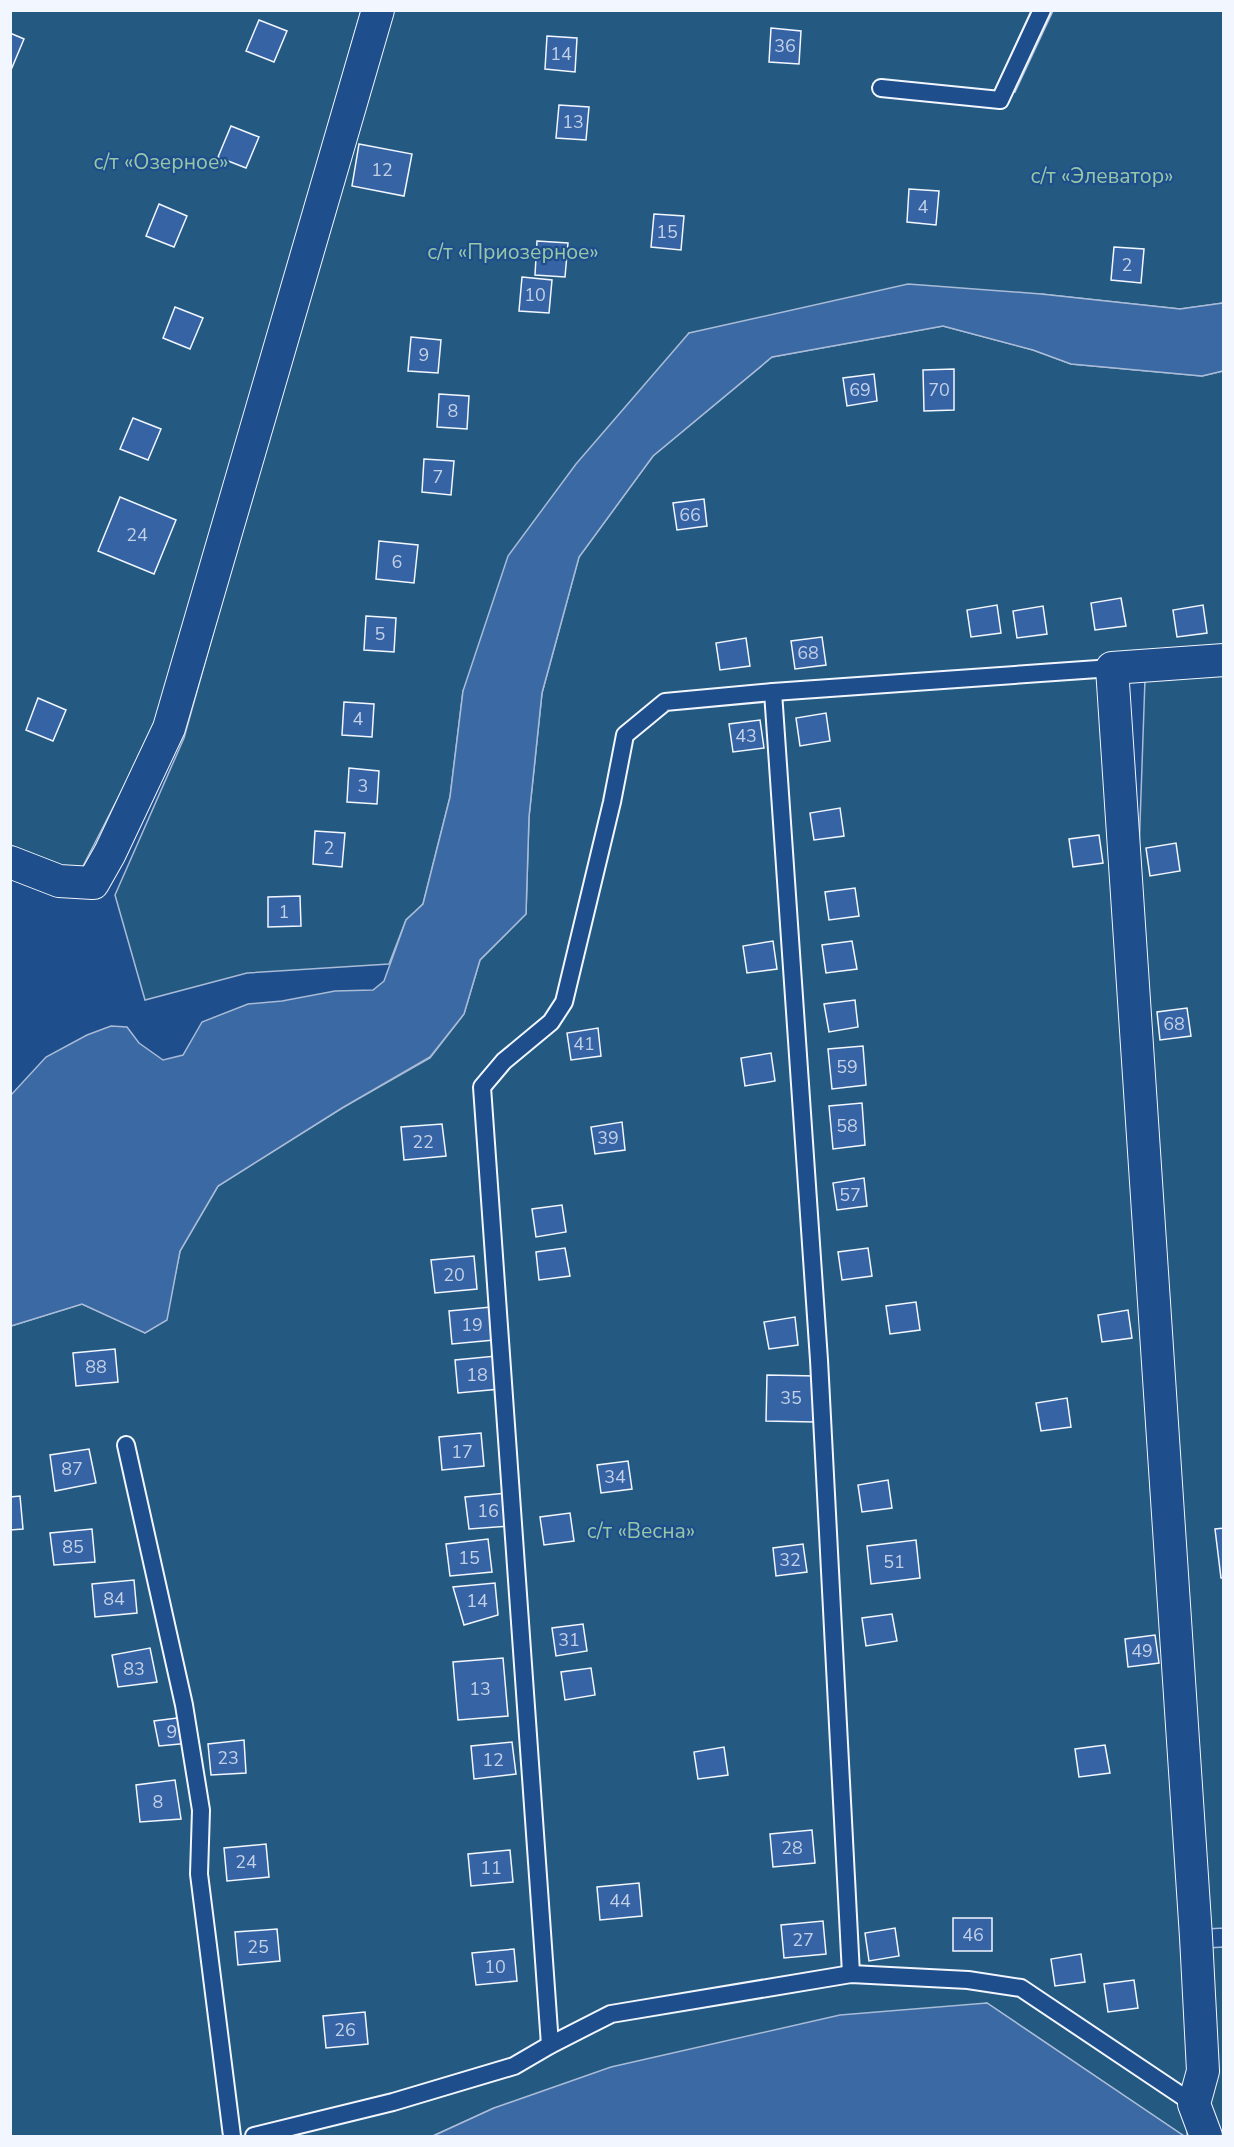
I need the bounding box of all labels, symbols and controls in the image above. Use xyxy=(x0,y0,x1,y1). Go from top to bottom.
house number: 36 xyxy=(774,34,796,58)
house number: 14 xyxy=(550,42,572,66)
house number: 13 xyxy=(562,110,584,134)
park label: с/т «Озерное» xyxy=(93,148,229,176)
house number: 12 xyxy=(371,158,393,182)
park label: с/т «Элеватор» xyxy=(1030,162,1174,190)
house number: 4 xyxy=(918,195,929,219)
house number: 15 xyxy=(656,220,678,244)
park label: с/т «Приозерное» xyxy=(427,238,599,266)
house number: 2 xyxy=(1122,253,1132,277)
house number: 10 xyxy=(524,283,546,307)
house number: 9 xyxy=(419,343,429,367)
house number: 69 xyxy=(849,378,871,402)
house number: 70 xyxy=(928,378,950,402)
house number: 8 xyxy=(448,399,458,423)
house number: 7 xyxy=(433,465,443,489)
house number: 66 xyxy=(679,503,701,527)
house number: 24 xyxy=(126,523,148,547)
house number: 6 xyxy=(392,550,402,574)
house number: 5 xyxy=(375,622,385,646)
house number: 68 xyxy=(797,641,819,665)
house number: 4 xyxy=(353,707,364,731)
house number: 43 xyxy=(735,724,757,748)
house number: 3 xyxy=(358,774,368,798)
house number: 2 xyxy=(324,836,334,860)
house number: 1 xyxy=(279,900,289,924)
house number: 68 xyxy=(1163,1012,1185,1036)
house number: 41 xyxy=(573,1032,595,1056)
house number: 59 xyxy=(836,1055,858,1079)
house number: 58 xyxy=(836,1114,858,1138)
house number: 39 xyxy=(597,1126,619,1150)
house number: 22 xyxy=(412,1130,434,1154)
house number: 57 xyxy=(839,1183,861,1207)
house number: 20 xyxy=(443,1263,465,1287)
house number: 19 xyxy=(461,1313,483,1337)
house number: 88 xyxy=(85,1355,107,1379)
house number: 18 xyxy=(466,1363,488,1387)
house number: 35 xyxy=(780,1386,802,1410)
house number: 17 xyxy=(451,1440,473,1464)
house number: 87 xyxy=(61,1457,83,1481)
house number: 34 xyxy=(604,1465,626,1489)
house number: 16 xyxy=(477,1499,499,1523)
park label: с/т «Весна» xyxy=(587,1517,695,1545)
house number: 85 xyxy=(62,1535,84,1559)
house number: 15 xyxy=(458,1546,480,1570)
house number: 32 xyxy=(779,1548,801,1572)
house number: 51 xyxy=(883,1550,905,1574)
house number: 84 xyxy=(103,1587,125,1611)
house number: 14 xyxy=(466,1589,488,1613)
house number: 31 xyxy=(558,1628,580,1652)
house number: 49 xyxy=(1131,1639,1153,1663)
house number: 83 xyxy=(123,1657,145,1681)
house number: 13 xyxy=(469,1677,491,1701)
house number: 9 xyxy=(167,1720,177,1744)
house number: 23 xyxy=(217,1746,239,1770)
house number: 12 xyxy=(482,1748,504,1772)
house number: 8 xyxy=(153,1790,163,1814)
house number: 28 xyxy=(781,1836,803,1860)
house number: 24 xyxy=(235,1850,257,1874)
house number: 11 xyxy=(480,1856,502,1880)
house number: 44 xyxy=(609,1889,631,1913)
house number: 46 xyxy=(962,1923,984,1947)
house number: 27 xyxy=(792,1928,814,1952)
house number: 25 xyxy=(247,1935,269,1959)
house number: 10 xyxy=(484,1955,506,1979)
house number: 26 xyxy=(334,2018,356,2042)

